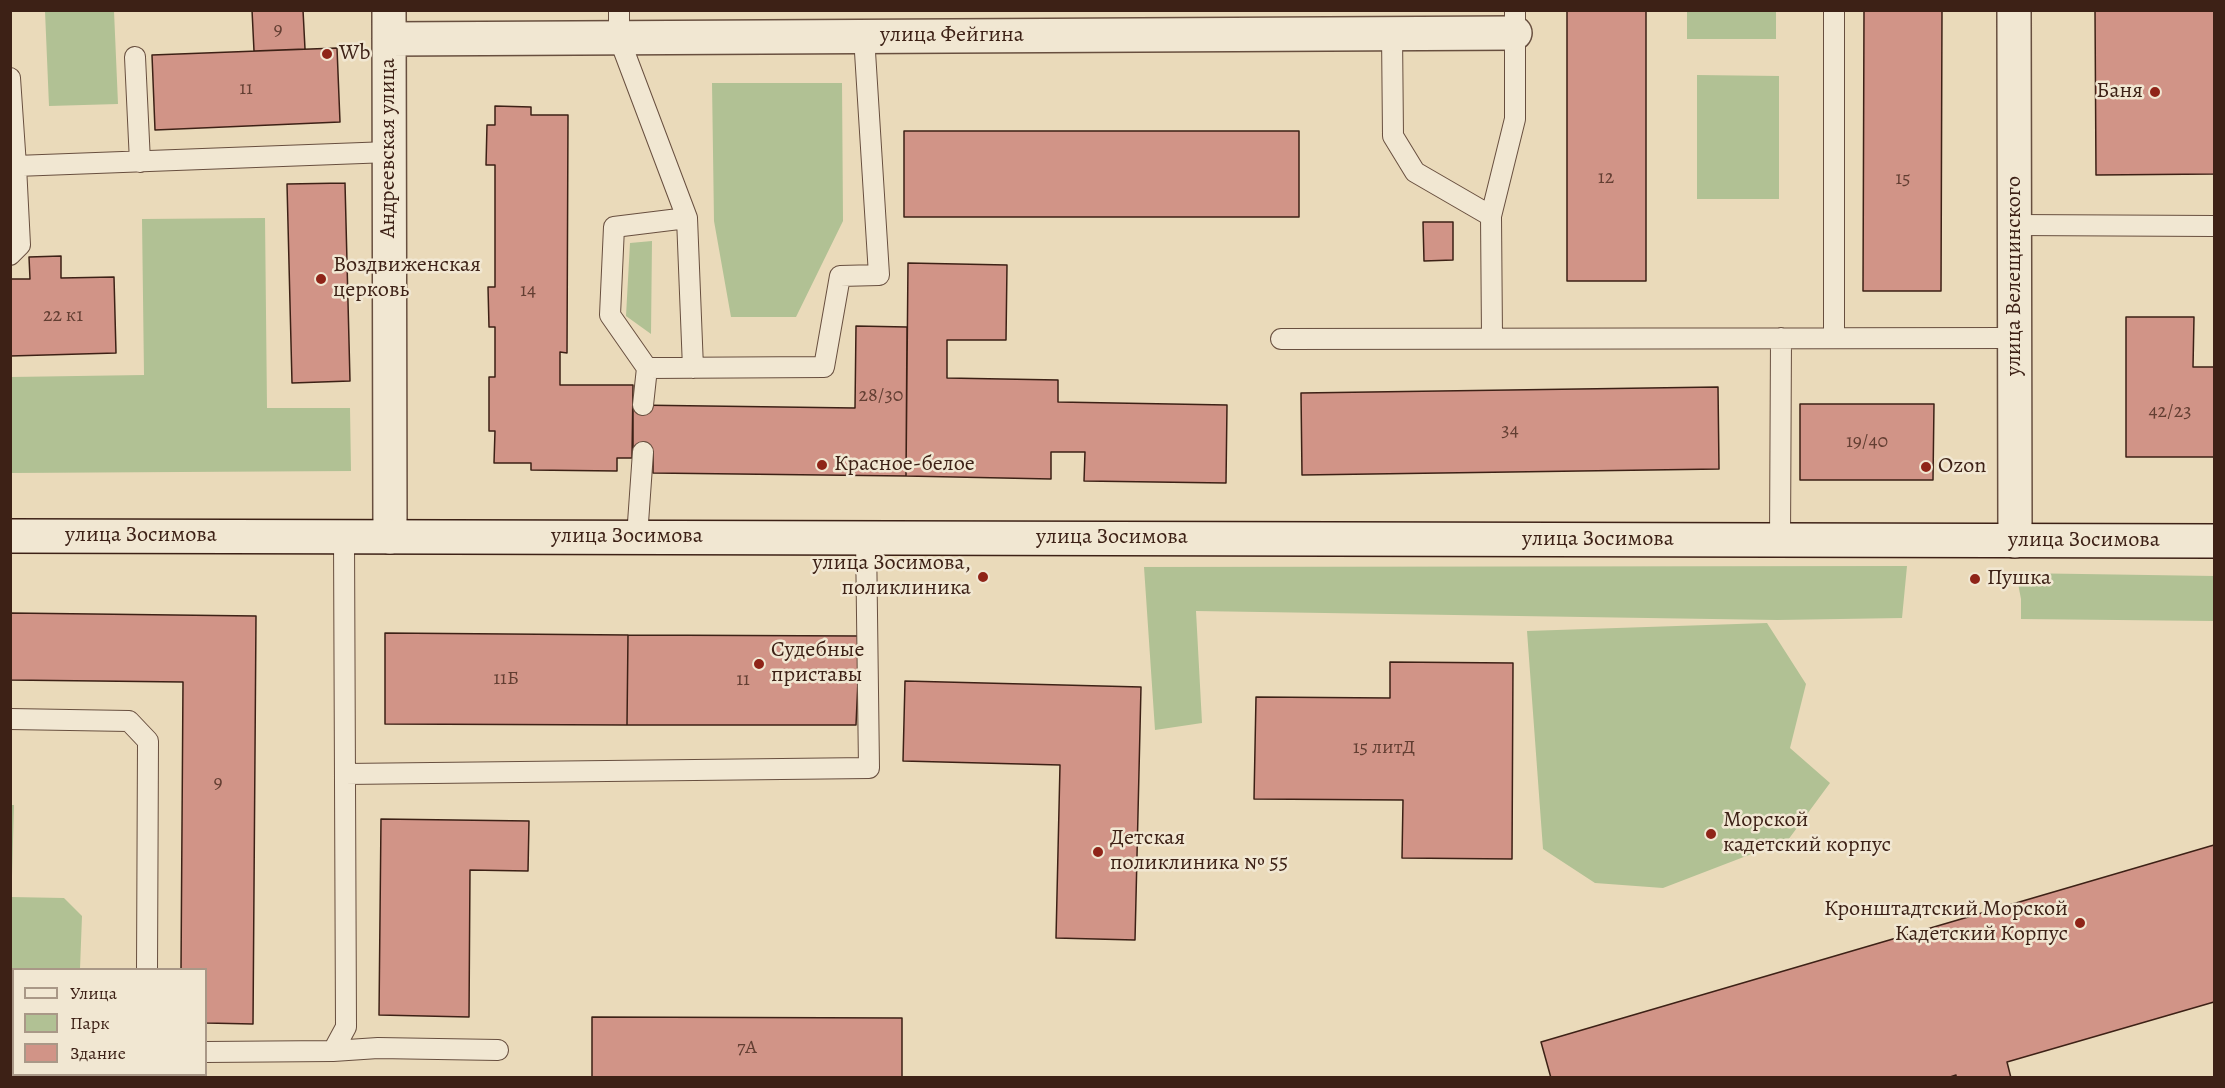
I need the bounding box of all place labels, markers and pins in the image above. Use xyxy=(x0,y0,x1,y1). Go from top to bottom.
place label: Wb xyxy=(339,41,370,67)
marker: Wb xyxy=(320,47,334,61)
place label: Баня xyxy=(2096,79,2143,105)
marker: Баня xyxy=(2148,85,2162,99)
place label: Воздвиженская церковь xyxy=(333,253,481,304)
marker: Воздвиженская церковь xyxy=(314,272,328,286)
place label: Красное-белое xyxy=(834,452,975,478)
place label: Ozon xyxy=(1938,454,1986,480)
marker: Красное-белое xyxy=(815,458,829,472)
marker: Ozon xyxy=(1919,460,1933,474)
place label: улица Зосимова, поликлиника xyxy=(813,551,971,602)
place label: Пушка xyxy=(1987,566,2051,592)
marker: улица Зосимова, поликлиника xyxy=(976,570,990,584)
marker: Пушка xyxy=(1968,572,1982,586)
place label: Судебные приставы xyxy=(771,638,864,690)
marker: Судебные приставы xyxy=(752,657,766,671)
place label: Морской кадетский корпус xyxy=(1723,808,1891,860)
place label: Детская поликлиника № 55 xyxy=(1110,826,1288,878)
marker: Морской кадетский корпус xyxy=(1704,827,1718,841)
marker: Детская поликлиника № 55 xyxy=(1091,845,1105,859)
place label: Кронштадтский Морской Кадетский Корпус xyxy=(1824,897,2068,948)
marker: Кронштадтский Морской Кадетский Корпус xyxy=(2073,916,2087,930)

